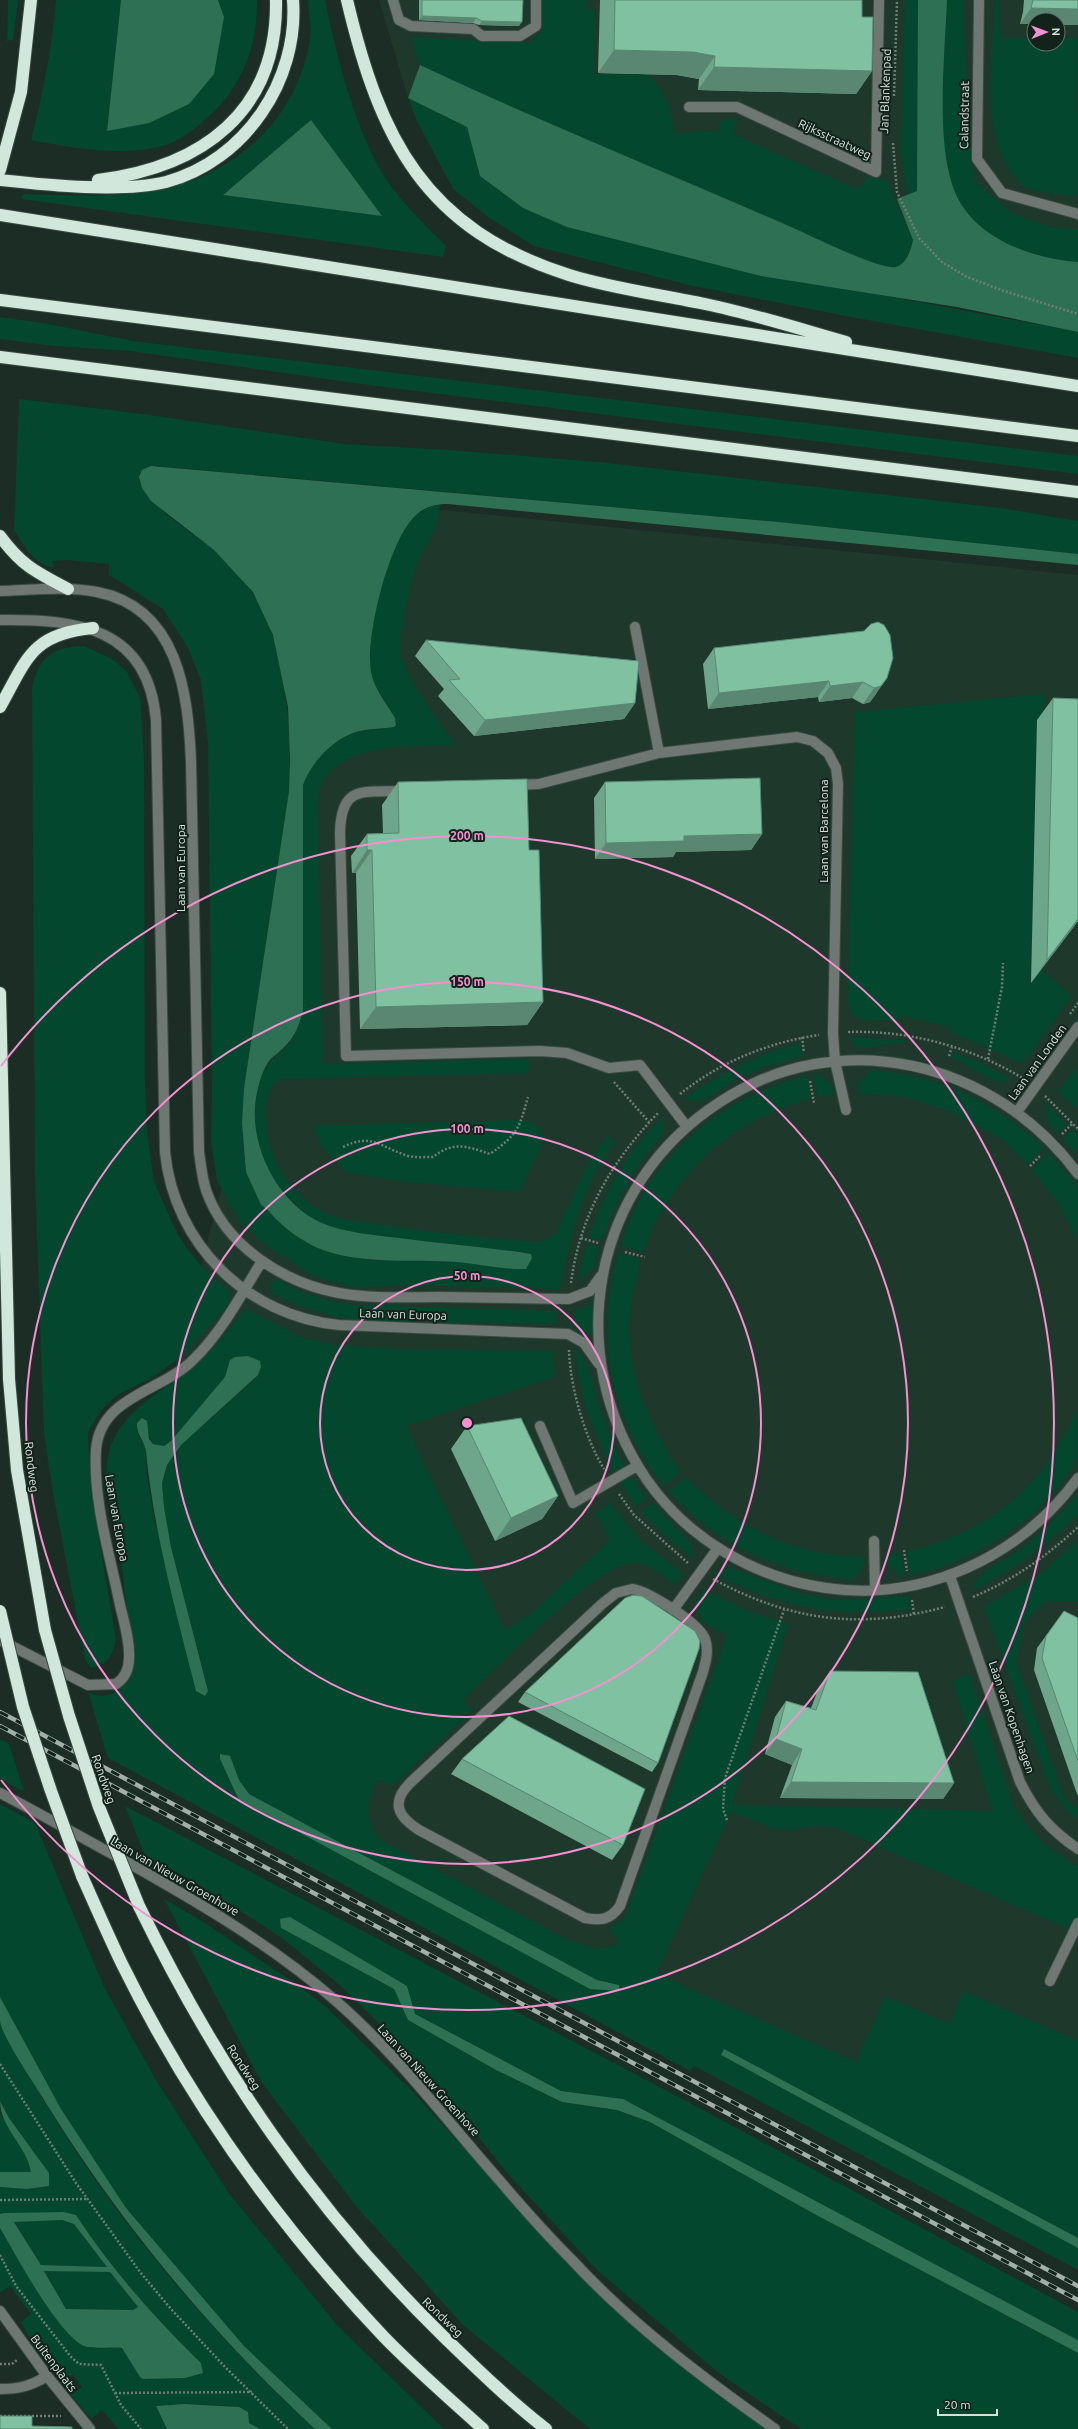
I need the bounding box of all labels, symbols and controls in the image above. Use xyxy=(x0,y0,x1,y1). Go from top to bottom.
north arrow xyxy=(1026,12,1066,52)
text: N xyxy=(1050,28,1062,36)
street label: Jan Blankenpad xyxy=(877,48,893,134)
street label: Calandstraat xyxy=(957,80,971,149)
street label: Rijksstraatweg xyxy=(796,116,874,162)
street label: Laan van Barcelona xyxy=(817,779,830,883)
street label: Laan van Europa xyxy=(174,824,187,912)
text: 200 m xyxy=(450,829,484,842)
text: 150 m xyxy=(450,975,484,988)
street label: Laan van Londen xyxy=(1005,1022,1069,1102)
text: 100 m xyxy=(450,1122,484,1135)
text: 50 m xyxy=(454,1269,480,1282)
street label: Laan van Europa xyxy=(359,1306,447,1322)
centre of rings xyxy=(460,1416,474,1430)
street label: Rondweg xyxy=(22,1441,42,1493)
street label: Laan van Europa xyxy=(103,1474,131,1562)
street label: Laan van Kopenhagen xyxy=(987,1659,1037,1775)
street label: Rondweg xyxy=(90,1753,118,1805)
street label: Laan van Nieuw Groenhove xyxy=(109,1834,241,1918)
street label: Laan van Nieuw Groenhove xyxy=(375,2021,483,2139)
street label: Rondweg xyxy=(225,2042,263,2092)
street label: Rondweg xyxy=(420,2295,466,2339)
street label: Buitenplaats xyxy=(28,2332,80,2394)
scale bar xyxy=(938,2391,997,2417)
text: 20 m xyxy=(944,2398,971,2411)

